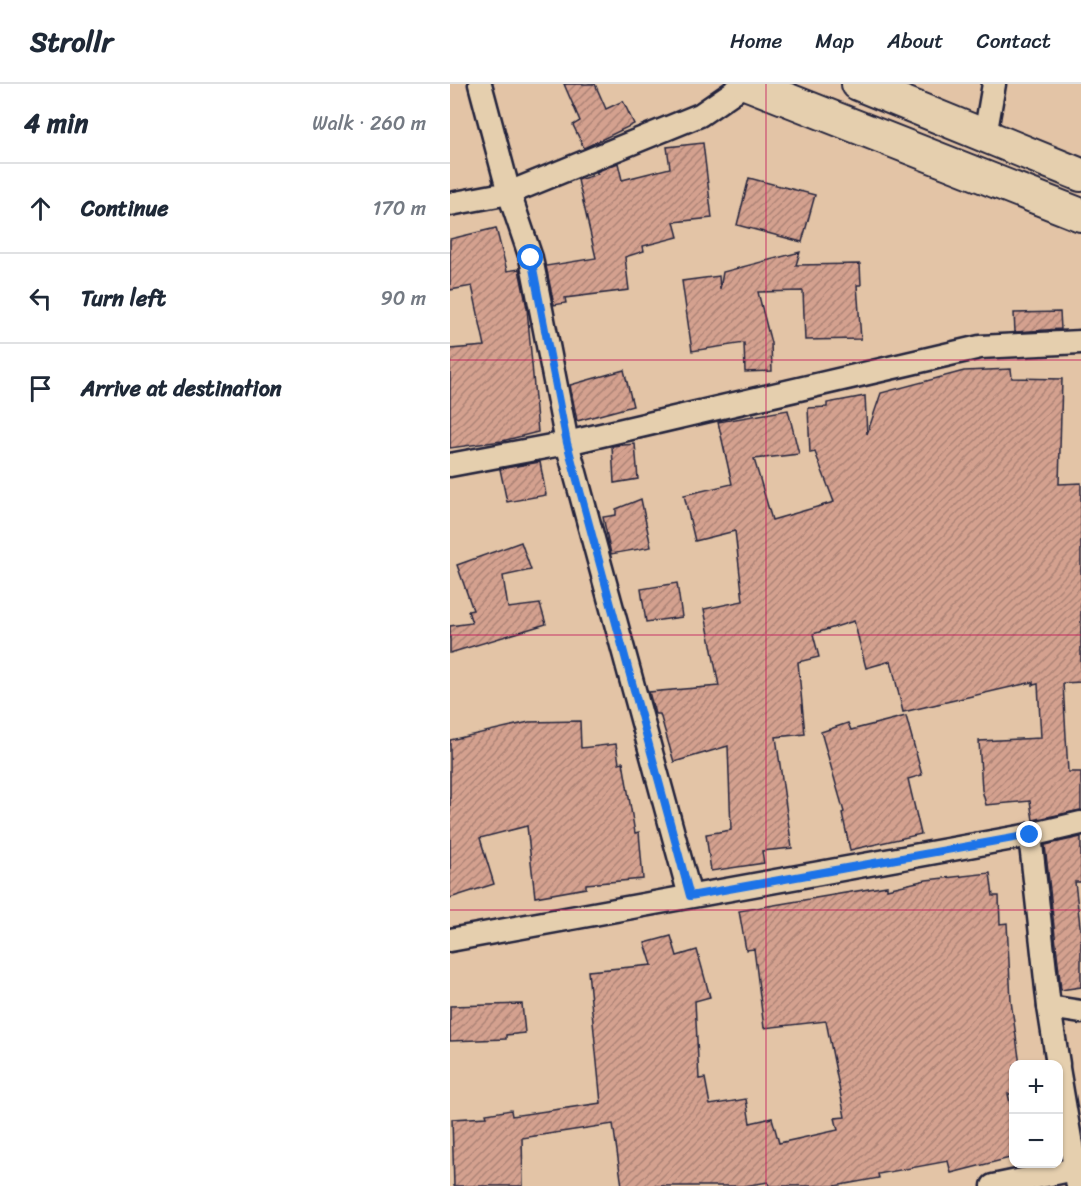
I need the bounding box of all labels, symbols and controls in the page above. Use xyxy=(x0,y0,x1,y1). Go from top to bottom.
text: Strollr xyxy=(30,17,113,66)
text: Home xyxy=(730,22,782,60)
text: Map xyxy=(815,22,854,60)
text: About xyxy=(887,22,944,60)
text: Contact xyxy=(977,22,1051,60)
text: 4 min xyxy=(24,100,88,146)
text: Walk · 260 m xyxy=(312,106,426,141)
text: Continue xyxy=(81,189,169,228)
text: 170 m xyxy=(373,191,426,226)
icon: ahead xyxy=(24,192,57,225)
route start xyxy=(517,244,543,270)
text: Turn left xyxy=(81,279,166,318)
text: 90 m xyxy=(381,281,426,316)
icon: left xyxy=(24,282,57,315)
text: Arrive at destination xyxy=(81,369,282,408)
icon: arrive xyxy=(24,372,57,405)
route end xyxy=(1016,821,1042,847)
map controls xyxy=(1009,1060,1063,1168)
button: + xyxy=(1009,1060,1063,1114)
button: − xyxy=(1009,1114,1063,1168)

